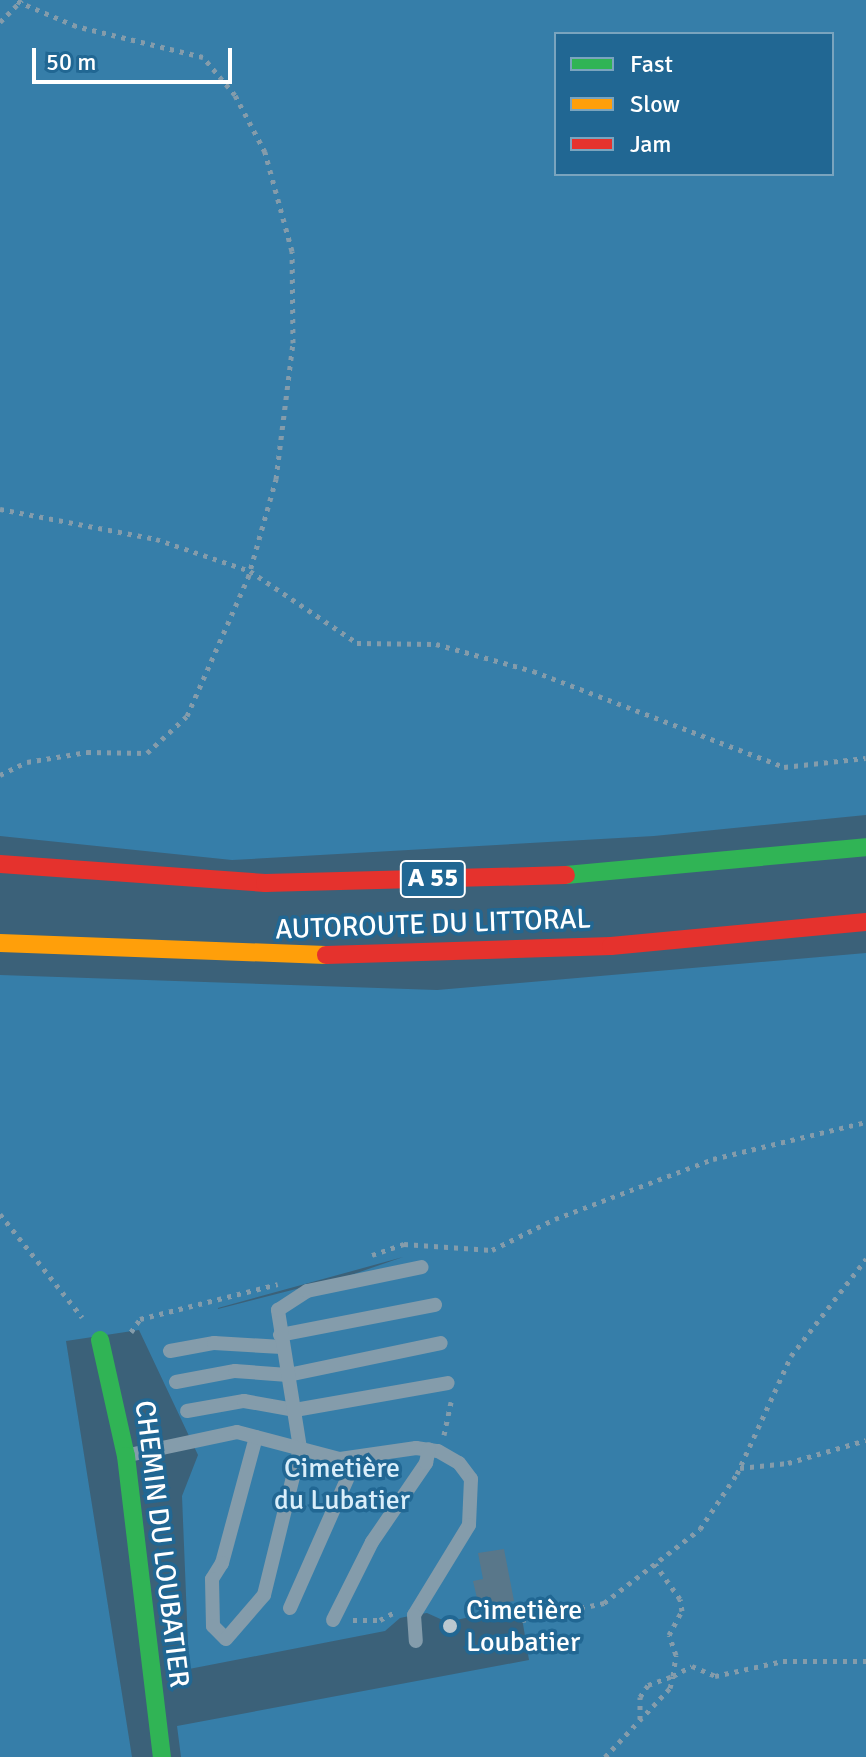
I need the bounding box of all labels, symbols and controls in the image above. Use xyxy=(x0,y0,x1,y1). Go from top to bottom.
scale bar xyxy=(36,32,236,82)
legend xyxy=(554,32,834,176)
text: 50 m xyxy=(46,47,96,77)
text: Fast xyxy=(630,49,673,79)
text: Slow xyxy=(630,89,680,119)
text: Jam xyxy=(630,129,671,159)
road number: A 55 xyxy=(399,857,467,901)
street label: AUTOROUTE DU LITTORAL xyxy=(275,902,591,946)
street label: CHEMIN DU LOUBATIER xyxy=(128,1399,196,1689)
park label: Cimetière du Lubatier xyxy=(274,1451,410,1517)
place label: Cimetière Loubatier xyxy=(466,1593,582,1659)
marker: Cimetière Loubatier xyxy=(441,1617,459,1635)

